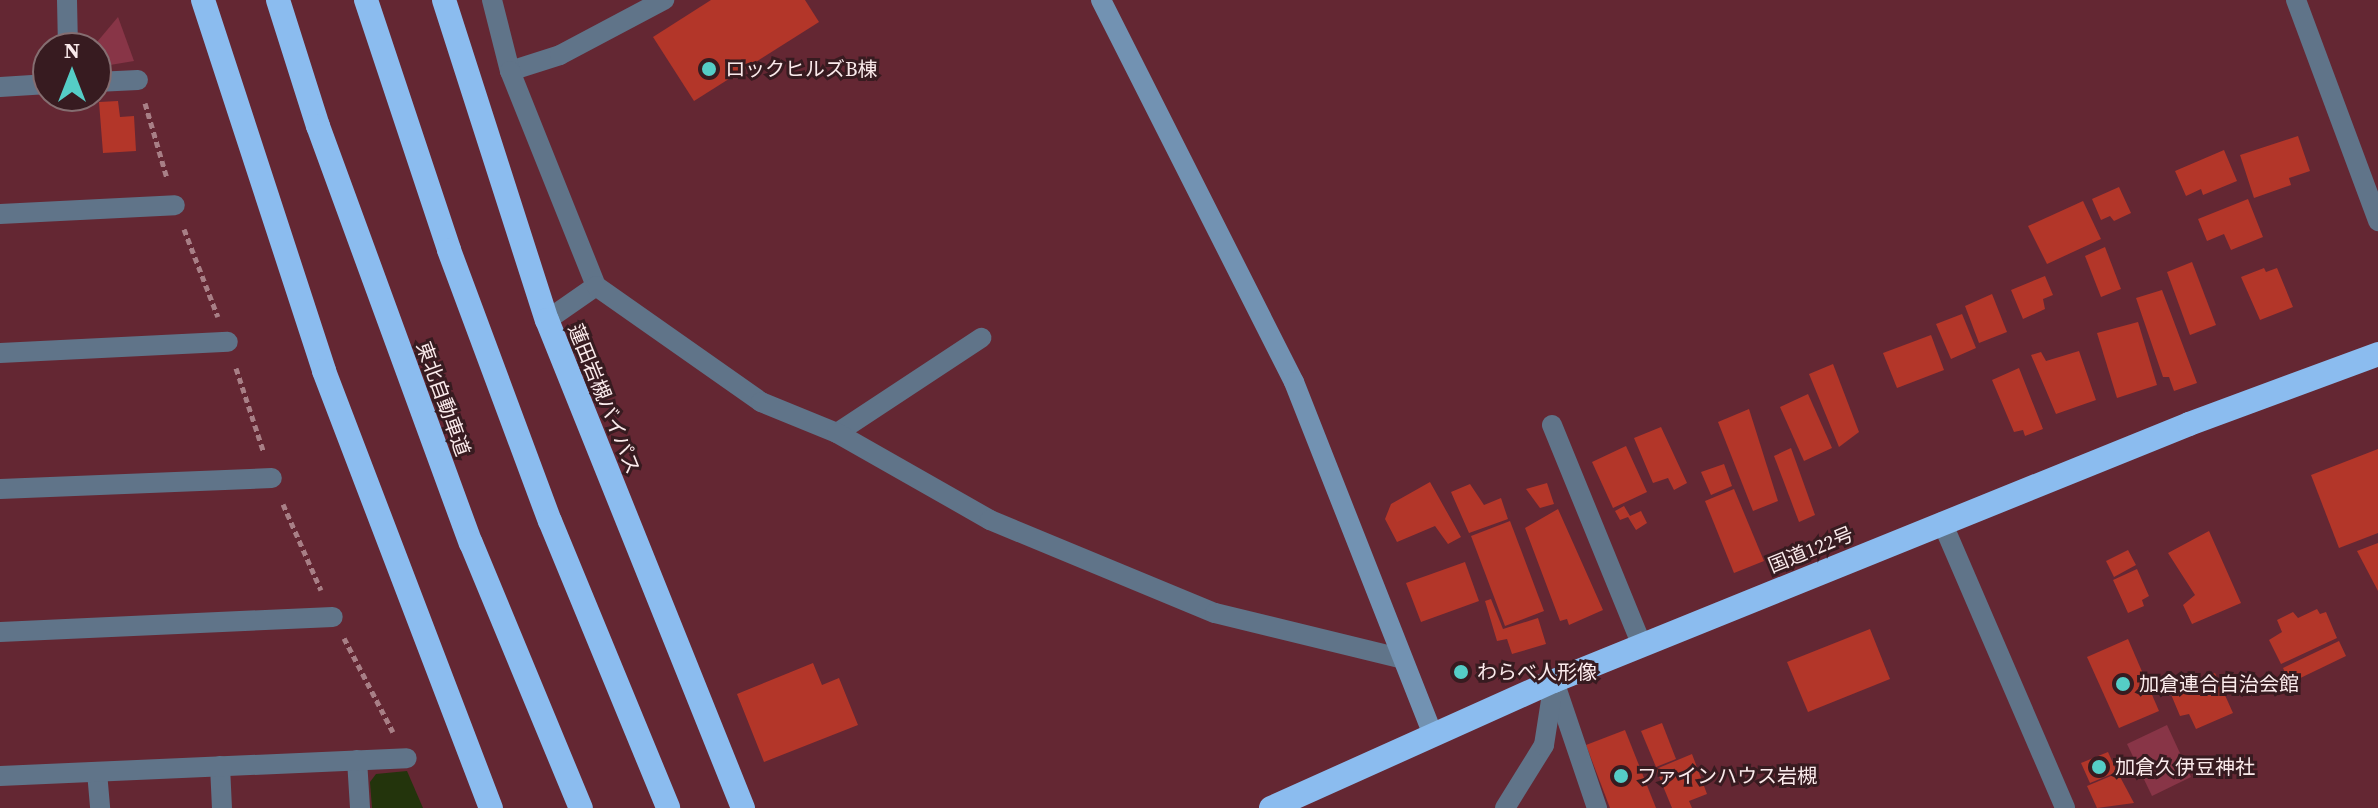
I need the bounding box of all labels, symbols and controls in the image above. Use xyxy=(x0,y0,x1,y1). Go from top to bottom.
north arrow xyxy=(32,32,112,112)
text: N xyxy=(64,35,80,65)
place label: ロックヒルズB棟 xyxy=(725,57,878,81)
marker: ロックヒルズB棟 xyxy=(700,60,718,78)
street label: 蓮田岩槻バイパス xyxy=(563,320,645,478)
street label: 東北自動車道 xyxy=(411,339,475,459)
street label: 国道122号 xyxy=(1765,522,1857,578)
place label: わらべ人形像 xyxy=(1477,660,1597,684)
marker: わらべ人形像 xyxy=(1452,663,1470,681)
place label: 加倉連合自治会館 xyxy=(2139,672,2299,696)
marker: 加倉連合自治会館 xyxy=(2114,675,2132,693)
place label: 加倉久伊豆神社 xyxy=(2115,755,2255,779)
marker: 加倉久伊豆神社 xyxy=(2090,758,2108,776)
place label: ファインハウス岩槻 xyxy=(1637,764,1817,788)
marker: ファインハウス岩槻 xyxy=(1612,767,1630,785)

